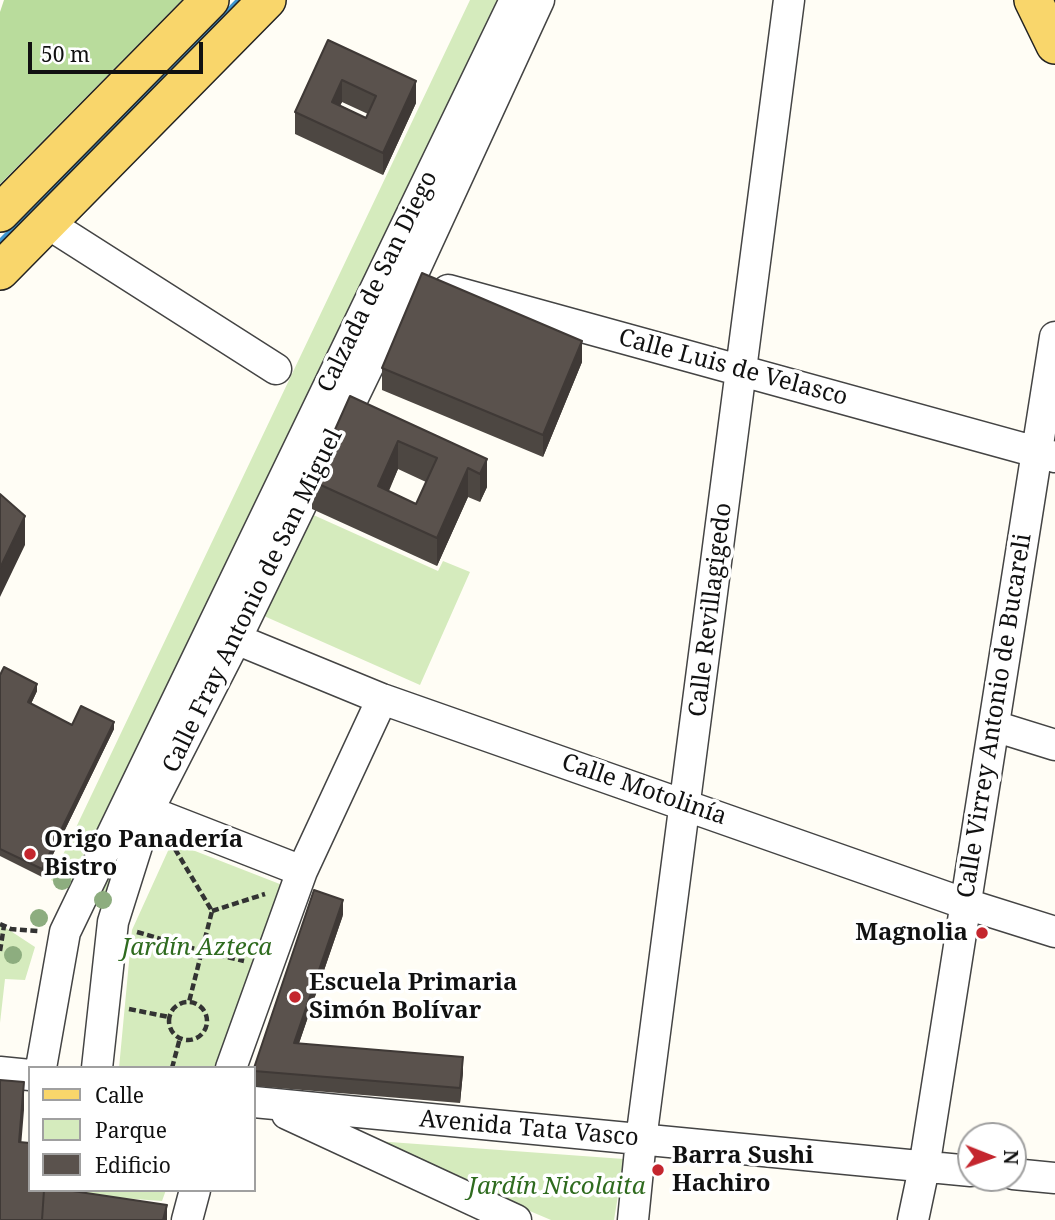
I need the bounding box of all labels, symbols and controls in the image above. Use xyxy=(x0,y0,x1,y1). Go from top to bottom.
scale bar xyxy=(32,28,206,72)
text: 50 m xyxy=(41,40,90,68)
street label: Calzada de San Diego xyxy=(312,167,444,397)
street label: Calle Luis de Velasco xyxy=(615,324,851,412)
street label: Calle Fray Antonio de San Miguel xyxy=(157,425,349,777)
street label: Calle Revillagigedo xyxy=(684,501,738,719)
street label: Calle Virrey Antonio de Bucareli xyxy=(952,532,1038,900)
street label: Calle Motolinía xyxy=(558,748,730,832)
place label: Origo Panadería Bistro xyxy=(44,826,243,882)
marker: Origo Panadería Bistro xyxy=(22,846,38,862)
place label: Magnolia xyxy=(855,919,968,947)
marker: Magnolia xyxy=(974,925,990,941)
park label: Jardín Azteca xyxy=(122,934,272,962)
place label: Escuela Primaria Simón Bolívar xyxy=(309,969,517,1025)
marker: Escuela Primaria Simón Bolívar xyxy=(287,989,303,1005)
legend xyxy=(28,1066,256,1192)
text: Calle xyxy=(95,1081,144,1109)
street label: Avenida Tata Vasco xyxy=(418,1105,640,1153)
text: Parque xyxy=(95,1116,167,1144)
north arrow xyxy=(957,1122,1027,1192)
place label: Barra Sushi Hachiro xyxy=(672,1142,814,1198)
text: N xyxy=(998,1150,1024,1165)
text: Edificio xyxy=(95,1151,171,1179)
marker: Barra Sushi Hachiro xyxy=(650,1162,666,1178)
park label: Jardín Nicolaita xyxy=(468,1173,646,1201)

